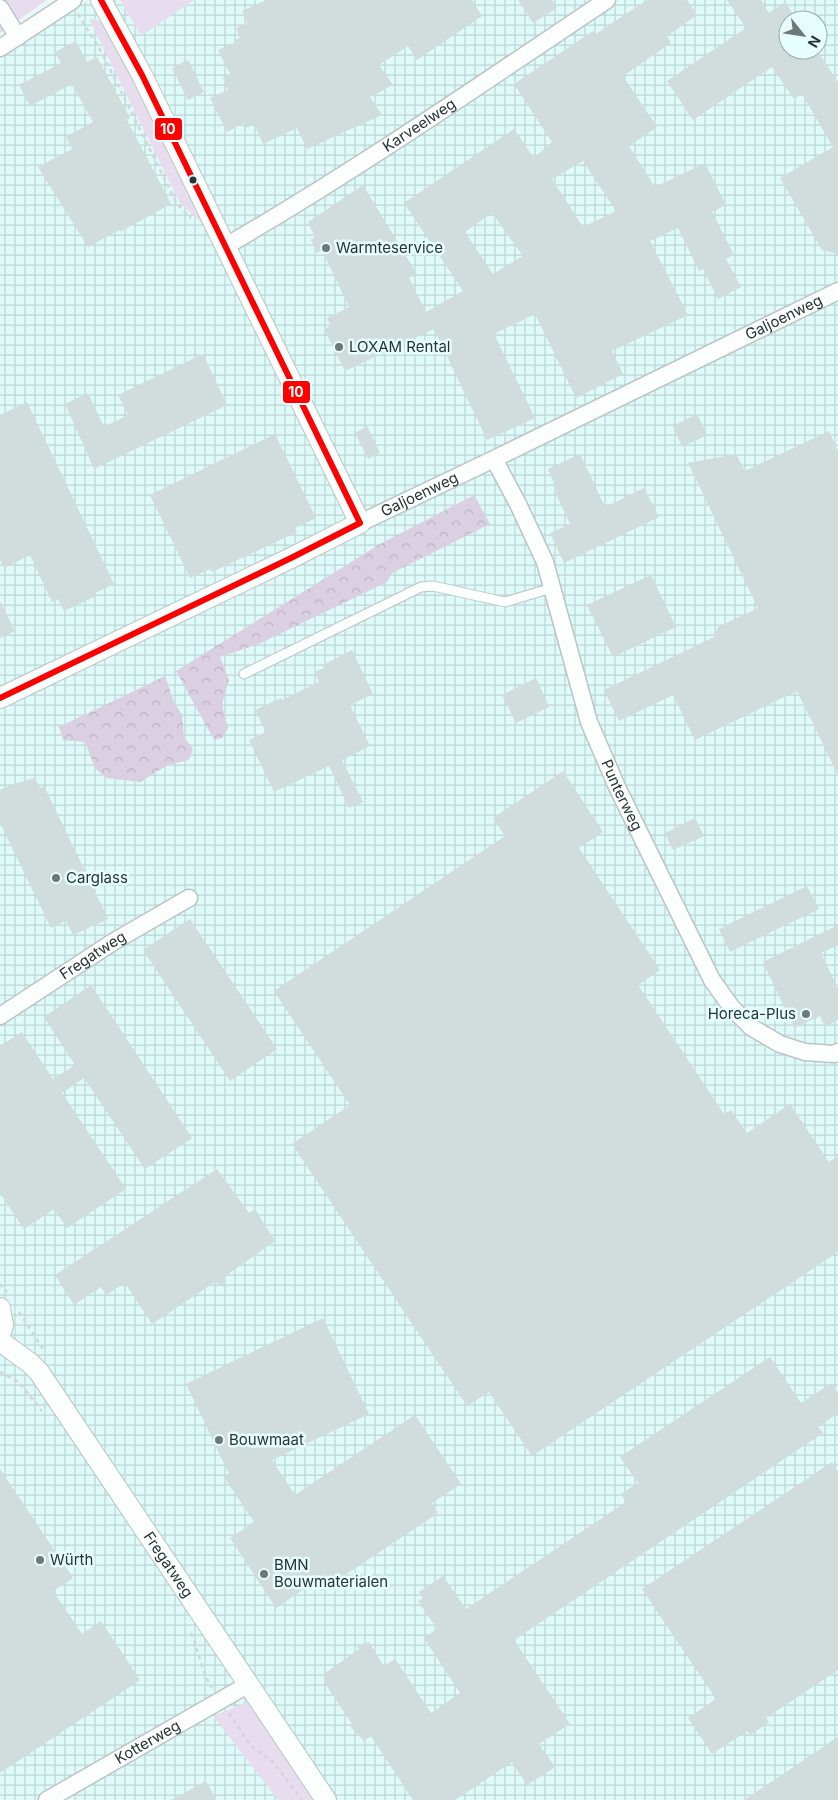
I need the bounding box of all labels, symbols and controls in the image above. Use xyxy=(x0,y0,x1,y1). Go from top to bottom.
north arrow xyxy=(778,10,828,60)
text: N xyxy=(805,33,825,51)
street label: Karveelweg xyxy=(379,94,459,156)
line badge: 10 xyxy=(154,117,183,141)
text: 10 xyxy=(160,120,176,137)
unlabelled marker xyxy=(188,175,198,185)
place label: Warmteservice xyxy=(336,238,443,257)
marker: Warmteservice xyxy=(320,242,332,254)
street label: Galjoenweg xyxy=(742,290,825,344)
place label: LOXAM Rental xyxy=(349,337,450,356)
marker: LOXAM Rental xyxy=(333,341,345,353)
line badge: 10 xyxy=(282,380,311,404)
text: 10 xyxy=(288,383,304,400)
street label: Galjoenweg xyxy=(378,468,461,521)
street label: Punterweg xyxy=(597,756,647,834)
place label: Carglass xyxy=(66,868,128,887)
marker: Carglass xyxy=(50,872,62,884)
street label: Fregatweg xyxy=(56,927,129,983)
place label: Horeca-Plus xyxy=(708,1004,796,1023)
marker: Horeca-Plus xyxy=(800,1008,812,1020)
place label: Bouwmaat xyxy=(229,1430,304,1449)
marker: Bouwmaat xyxy=(213,1434,225,1446)
street label: Fregatweg xyxy=(140,1528,198,1601)
place label: Würth xyxy=(50,1550,93,1569)
marker: Würth xyxy=(34,1554,46,1566)
place label: BMN Bouwmaterialen xyxy=(274,1555,388,1591)
marker: BMN Bouwmaterialen xyxy=(258,1568,270,1580)
street label: Kotterweg xyxy=(111,1716,183,1768)

